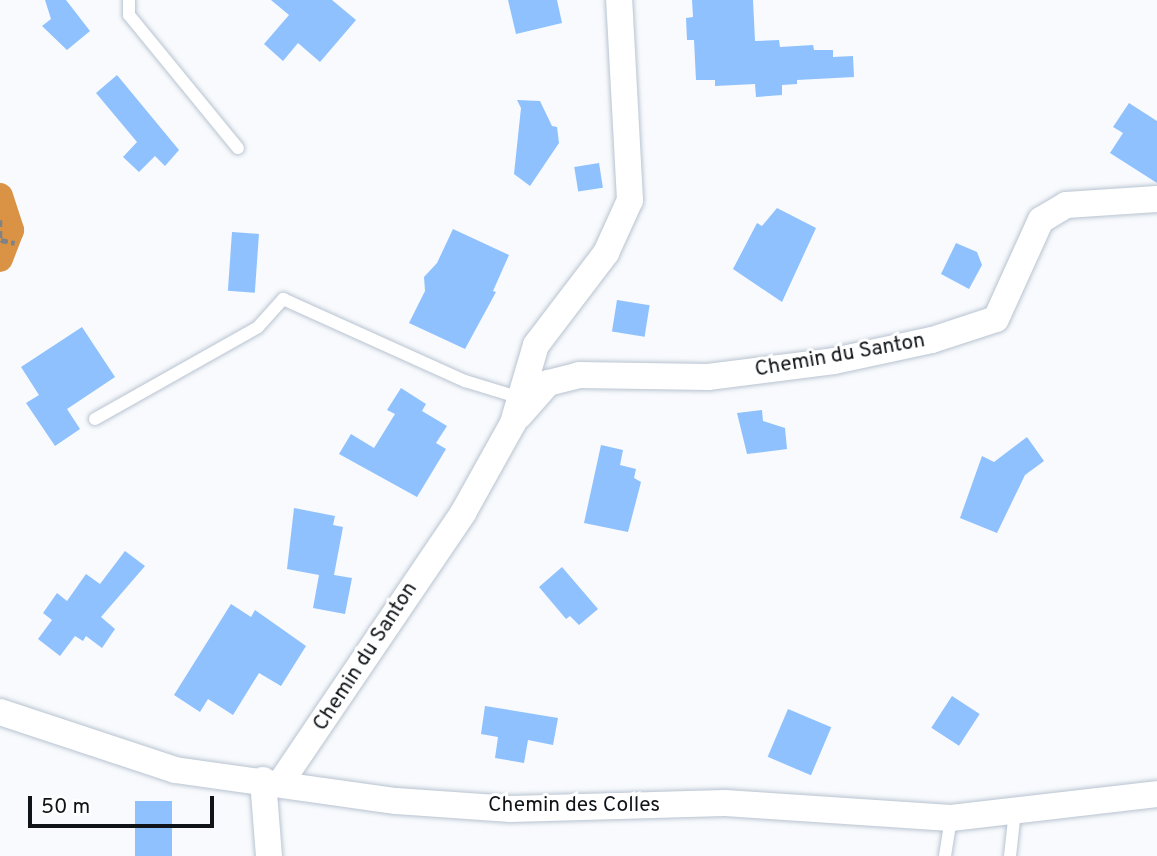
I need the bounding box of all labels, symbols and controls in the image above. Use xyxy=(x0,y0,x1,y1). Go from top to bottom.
street label: Chemin du Santon xyxy=(753,329,927,383)
street label: Chemin du Santon xyxy=(309,578,423,736)
scale bar xyxy=(32,782,217,826)
street label: Chemin des Colles xyxy=(488,793,660,819)
text: 50 m xyxy=(41,794,90,821)

